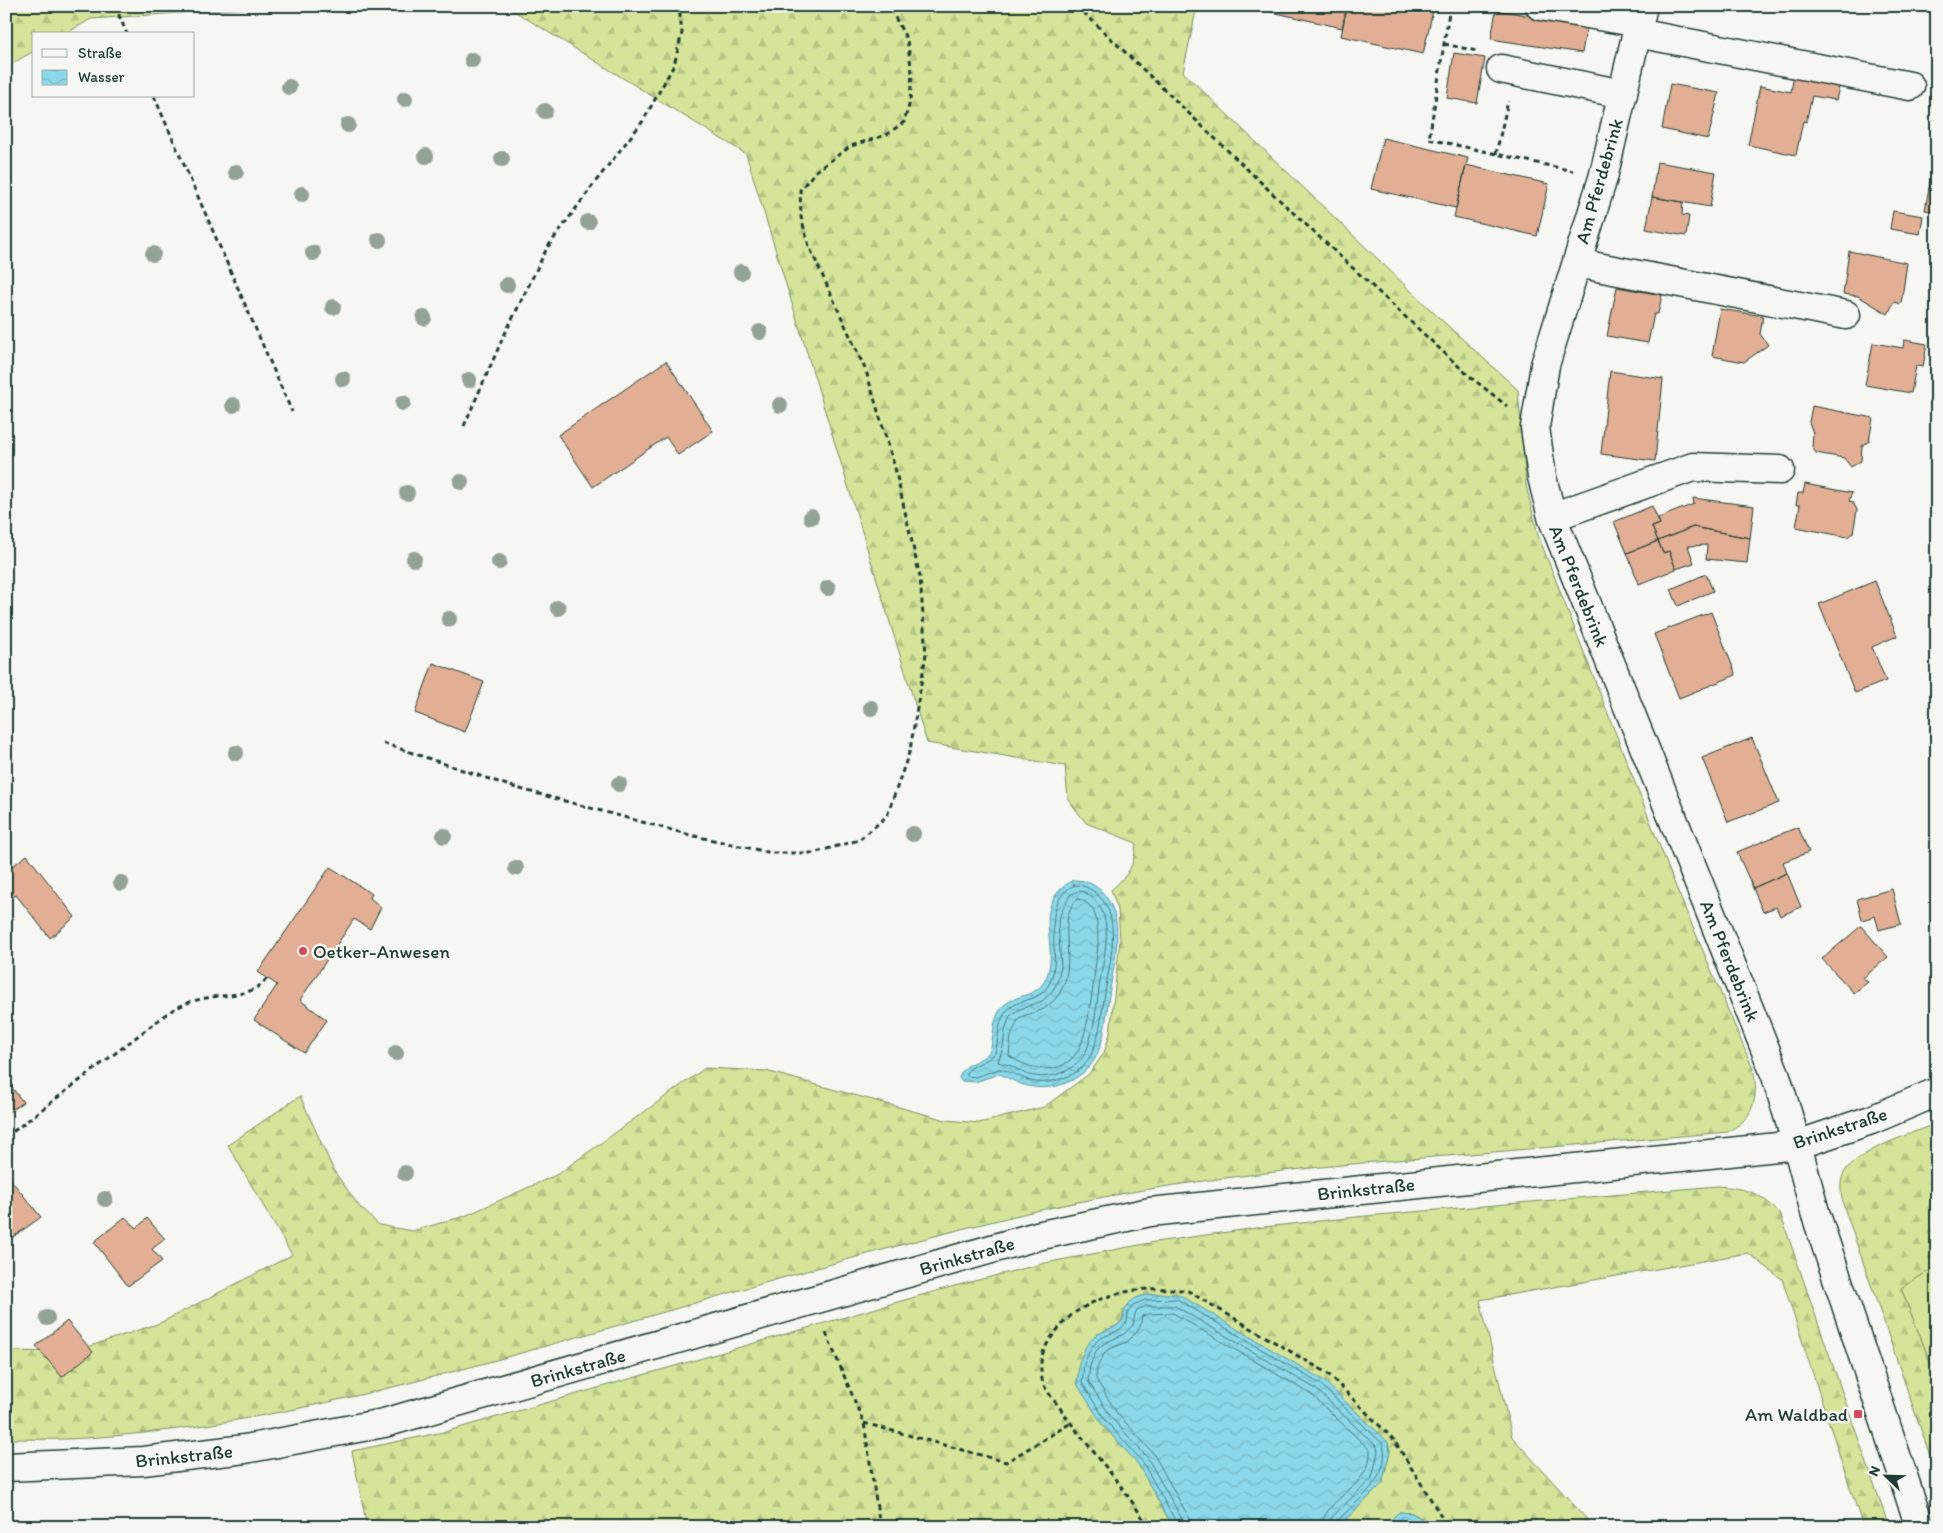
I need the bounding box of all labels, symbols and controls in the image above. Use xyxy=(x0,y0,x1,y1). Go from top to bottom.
legend xyxy=(32,32,195,98)
text: Straße xyxy=(78,44,122,62)
text: Wasser xyxy=(78,68,125,86)
street label: Am Pferdebrink xyxy=(1570,115,1628,246)
street label: Am Pferdebrink xyxy=(1544,522,1614,650)
street label: Am Pferdebrink xyxy=(1695,897,1765,1025)
place label: Oetker-Anwesen xyxy=(313,940,450,963)
marker: Oetker-Anwesen xyxy=(297,945,309,957)
street label: Brinkstraße xyxy=(1790,1102,1890,1154)
street label: Brinkstraße xyxy=(1316,1172,1416,1206)
street label: Brinkstraße xyxy=(917,1231,1017,1281)
street label: Brinkstraße xyxy=(528,1343,628,1393)
place label: Am Waldbad xyxy=(1745,1403,1848,1426)
marker: Am Waldbad xyxy=(1852,1408,1864,1420)
street label: Brinkstraße xyxy=(134,1439,234,1473)
north arrow xyxy=(1860,1450,1910,1500)
text: N xyxy=(1865,1463,1884,1479)

